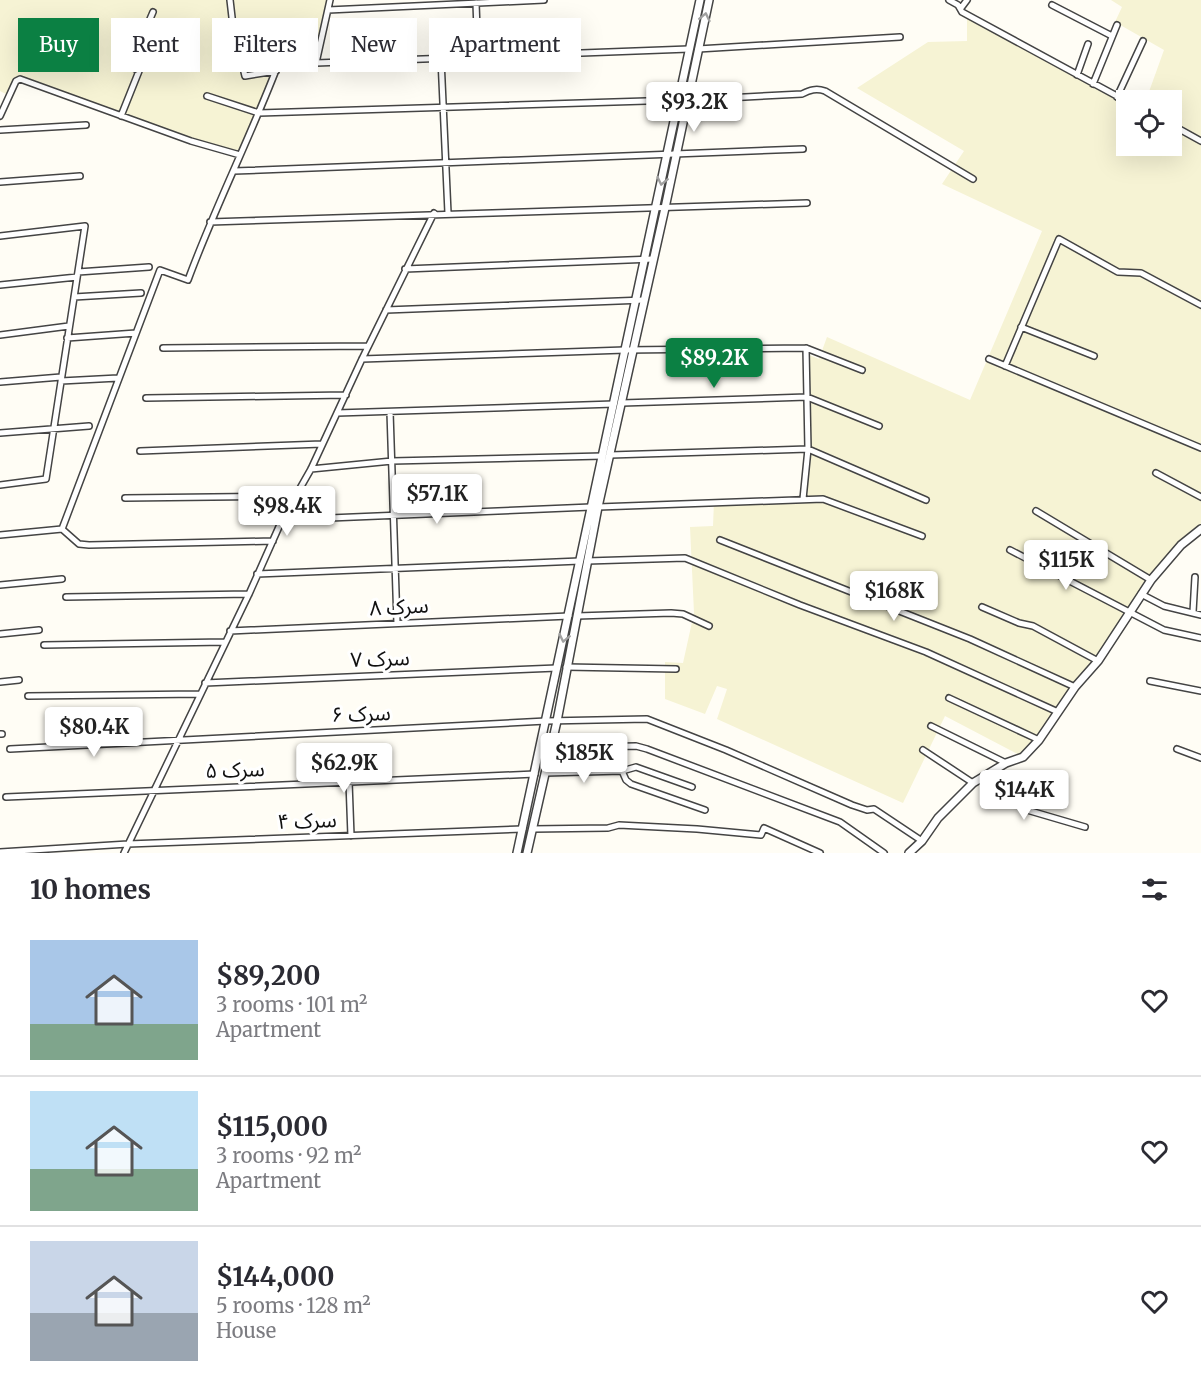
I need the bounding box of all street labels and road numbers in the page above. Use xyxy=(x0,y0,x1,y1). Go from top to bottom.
street label: سرک ۸ xyxy=(369,591,429,622)
street label: سرک ۷ xyxy=(350,644,410,673)
street label: سرک ۶ xyxy=(331,699,391,728)
street label: سرک ۵ xyxy=(205,755,265,784)
street label: سرک ۴ xyxy=(277,806,337,835)

